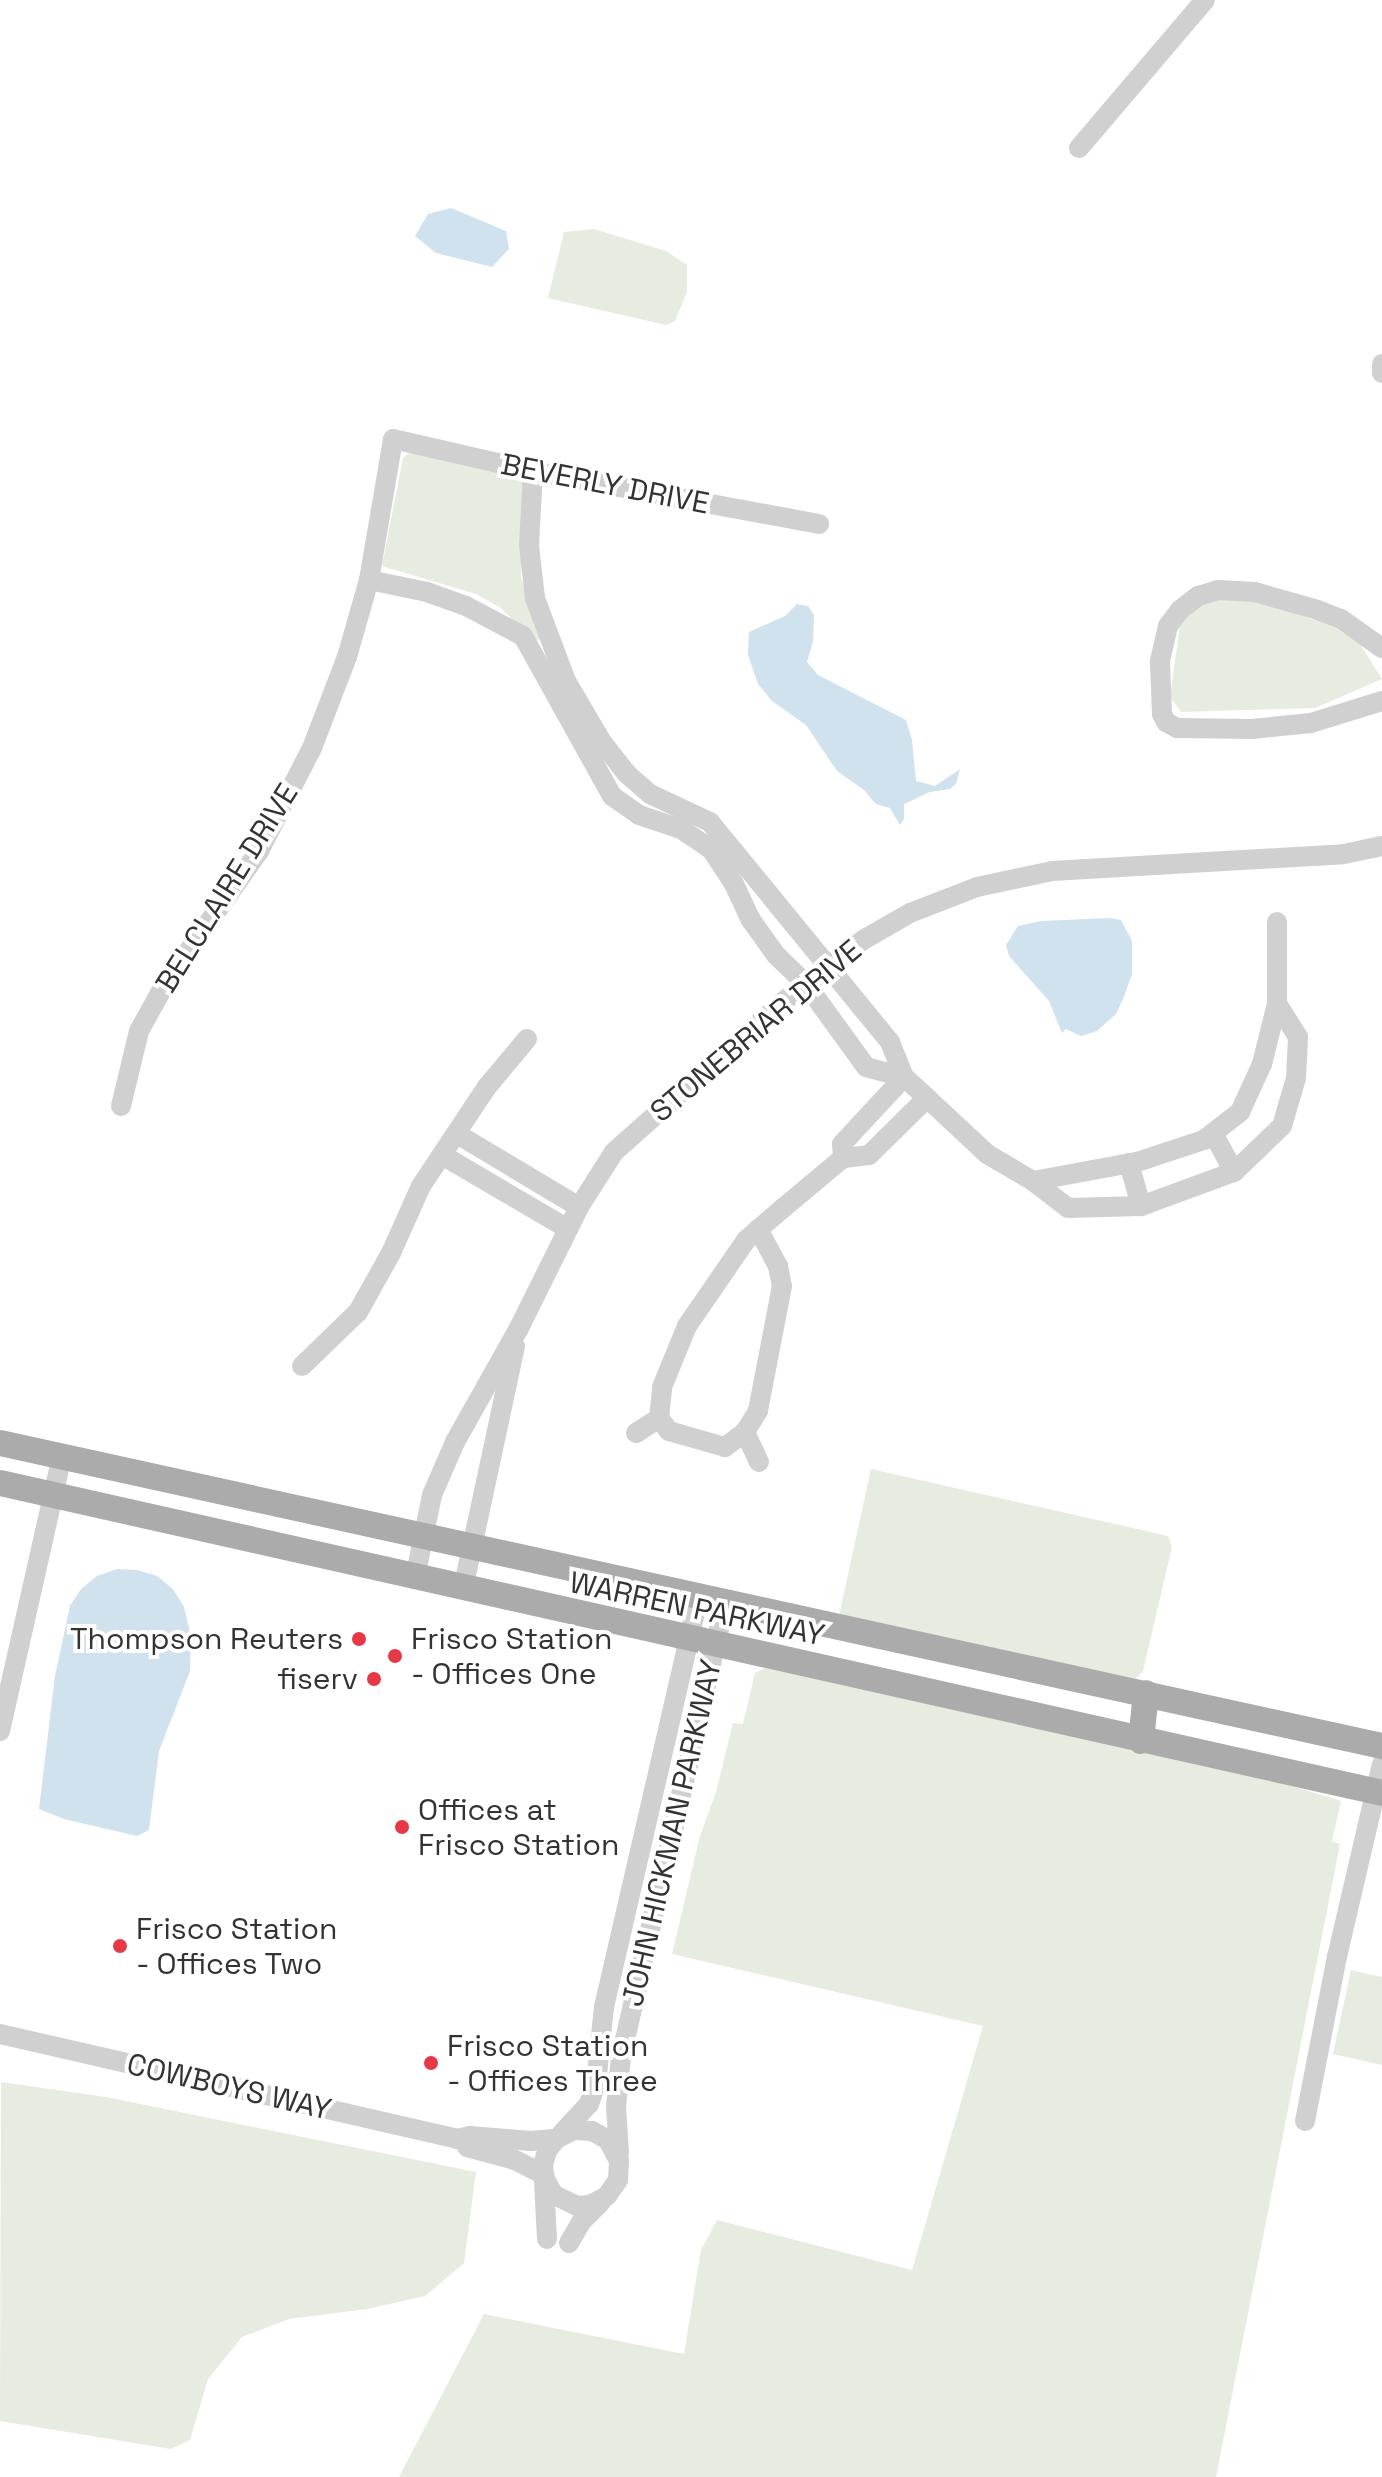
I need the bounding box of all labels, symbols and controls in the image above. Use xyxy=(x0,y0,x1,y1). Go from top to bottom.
street label: BEVERLY DRIVE xyxy=(498,446,712,522)
street label: BELCLAIRE DRIVE xyxy=(148,777,306,999)
street label: STONEBRIAR DRIVE xyxy=(643,932,869,1130)
street label: WARREN PARKWAY xyxy=(566,1564,828,1654)
place label: Thompson Reuters xyxy=(70,1621,343,1657)
place label: Frisco Station - Offices One xyxy=(411,1621,612,1692)
marker: Thompson Reuters xyxy=(350,1630,368,1648)
marker: Frisco Station - Offices One xyxy=(386,1647,404,1665)
street label: JOHN HICKMAN PARKWAY xyxy=(615,1656,729,2010)
place label: fiserv xyxy=(277,1661,358,1697)
marker: fiserv xyxy=(365,1670,383,1688)
place label: Offices at Frisco Station xyxy=(418,1792,619,1862)
marker: Offices at Frisco Station xyxy=(393,1818,411,1836)
place label: Frisco Station - Offices Two xyxy=(136,1911,337,1982)
marker: Frisco Station - Offices Two xyxy=(111,1937,129,1955)
place label: Frisco Station - Offices Three xyxy=(447,2028,659,2098)
street label: COWBOYS WAY xyxy=(123,2046,335,2128)
marker: Frisco Station - Offices Three xyxy=(422,2054,440,2072)

